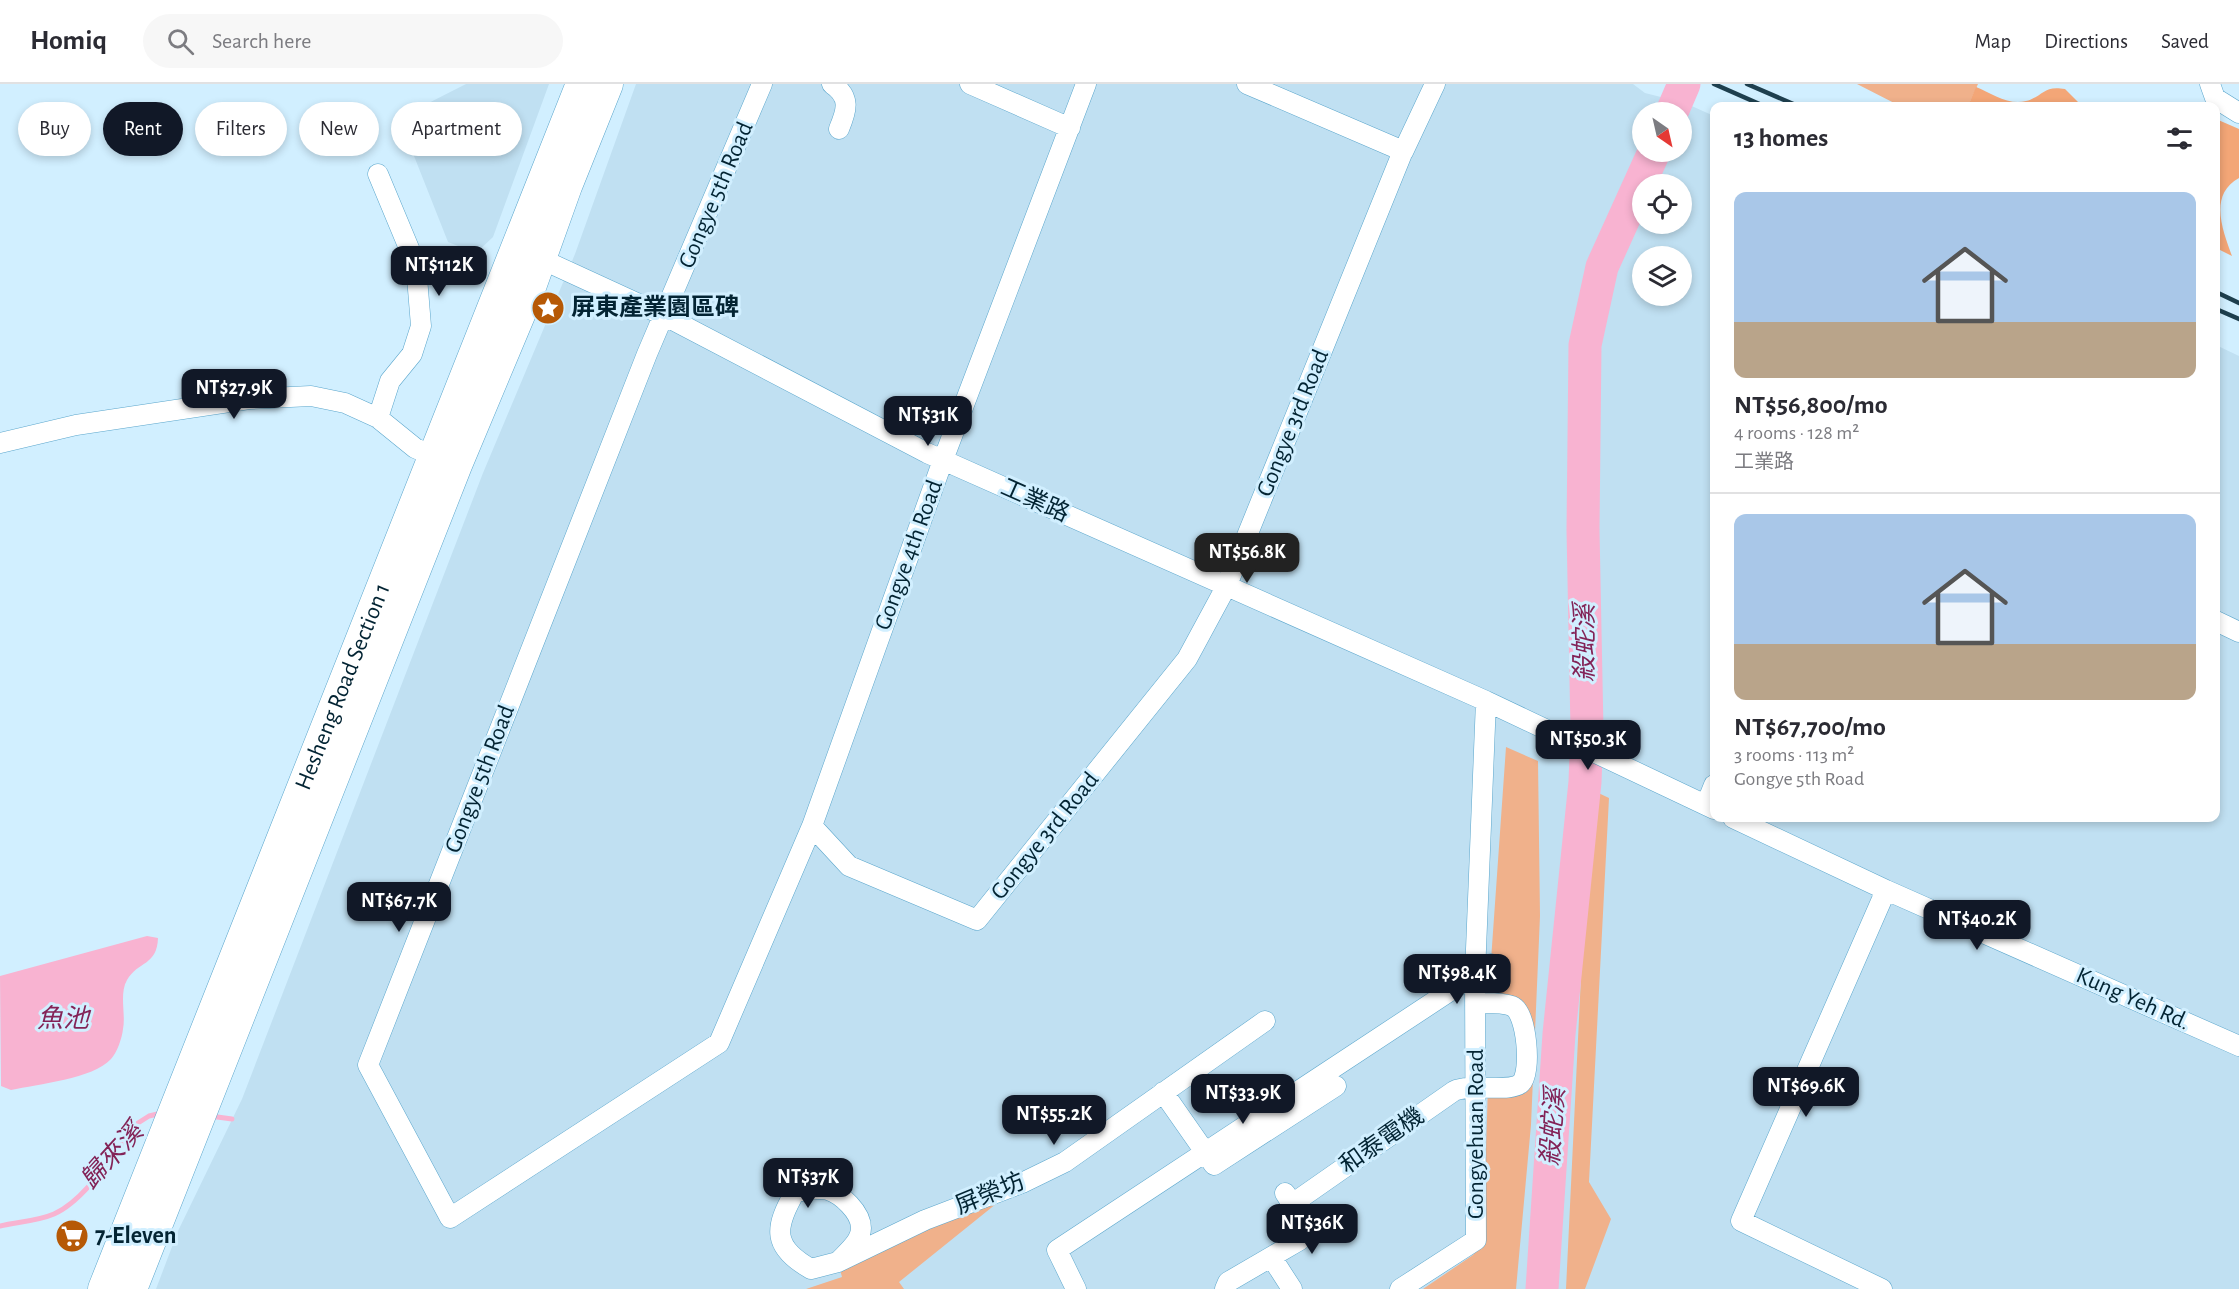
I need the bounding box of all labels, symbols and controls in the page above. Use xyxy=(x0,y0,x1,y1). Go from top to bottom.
search box xyxy=(143,14,563,68)
icon: search xyxy=(164,25,197,58)
text: Homiq xyxy=(30,27,107,55)
text: Search here xyxy=(212,30,312,52)
text: Map xyxy=(1975,31,2011,52)
text: Directions xyxy=(2044,31,2128,52)
text: Saved xyxy=(2161,31,2209,52)
chip: Buy xyxy=(18,102,91,156)
chip: Rent xyxy=(103,102,183,156)
chip: Filters xyxy=(195,102,287,156)
chip: New xyxy=(299,102,379,156)
chip: Apartment xyxy=(391,102,522,156)
north arrow xyxy=(1632,102,1692,162)
map controls xyxy=(1632,102,1692,306)
street label: Gongye 5th Road xyxy=(674,118,758,272)
icon: filters xyxy=(2163,122,2196,155)
text: 13 homes xyxy=(1734,125,1828,151)
button: locate xyxy=(1632,174,1692,234)
icon: home xyxy=(1911,231,2019,339)
pin: NT$112K xyxy=(384,246,494,297)
button: layers xyxy=(1632,246,1692,306)
text: NT$112K xyxy=(405,255,473,275)
place icon: 屏東產業園區碑 xyxy=(530,290,566,326)
place label: 屏東產業園區碑 xyxy=(571,294,739,320)
street label: Gongye 3rd Road xyxy=(1253,346,1333,500)
pin: NT$27.9K xyxy=(172,369,296,420)
text: NT$27.9K xyxy=(196,378,272,398)
text: NT$56,800/mo xyxy=(1734,392,1888,418)
pin: NT$31K xyxy=(879,396,977,447)
text: NT$31K xyxy=(898,405,958,425)
text: 4 rooms · 128 m² xyxy=(1734,423,1859,443)
text: 工業路 xyxy=(1734,452,1794,472)
street label: 工業路 xyxy=(997,474,1074,527)
street label: Gongye 4th Road xyxy=(871,477,947,633)
pin: NT$56.8K xyxy=(1185,533,1309,584)
text: NT$56.8K xyxy=(1208,542,1286,562)
icon: home xyxy=(1911,553,2019,661)
street label: Hesheng Road Section 1 xyxy=(291,580,395,793)
water label: 殺蛇溪 xyxy=(1571,600,1598,682)
street label: Gongye 5th Road xyxy=(441,702,519,856)
text: NT$67,700/mo xyxy=(1734,714,1886,740)
pin: NT$50.3K xyxy=(1526,720,1650,771)
text: NT$50.3K xyxy=(1550,729,1626,749)
text: 3 rooms · 113 m² xyxy=(1734,745,1854,765)
street label: Gongye 3rd Road xyxy=(987,768,1103,904)
text: Gongye 5th Road xyxy=(1734,769,1864,789)
pin: NT$67.7K xyxy=(337,882,461,933)
text: NT$67.7K xyxy=(361,891,437,911)
pin: NT$40.2K xyxy=(1915,900,2039,951)
text: NT$40.2K xyxy=(1938,909,2016,929)
pin: NT$98.4K xyxy=(1395,954,1519,1005)
text: NT$98.4K xyxy=(1418,963,1496,983)
street label: Kung Yeh Rd. xyxy=(2072,963,2194,1035)
water label: 魚池 xyxy=(37,1005,92,1032)
street label: Gongyehuan Road xyxy=(1464,1049,1488,1219)
pin: NT$69.6K xyxy=(1744,1067,1868,1118)
pin: NT$33.9K xyxy=(1181,1074,1305,1125)
text: NT$69.6K xyxy=(1767,1076,1845,1096)
text: NT$33.9K xyxy=(1205,1083,1281,1103)
water label: 殺蛇溪 xyxy=(1536,1083,1569,1167)
pin: NT$55.2K xyxy=(992,1095,1116,1146)
street label: 和泰電機 xyxy=(1335,1102,1428,1178)
text: NT$55.2K xyxy=(1016,1104,1092,1124)
water label: 歸來溪 xyxy=(75,1115,150,1194)
pin: NT$37K xyxy=(759,1158,857,1209)
text: NT$37K xyxy=(777,1167,839,1187)
street label: 屏榮坊 xyxy=(951,1168,1028,1219)
pin: NT$36K xyxy=(1263,1204,1361,1255)
text: NT$36K xyxy=(1281,1213,1343,1233)
supermarket icon: 7-Eleven xyxy=(54,1218,90,1254)
place label: 7-Eleven xyxy=(95,1224,176,1248)

